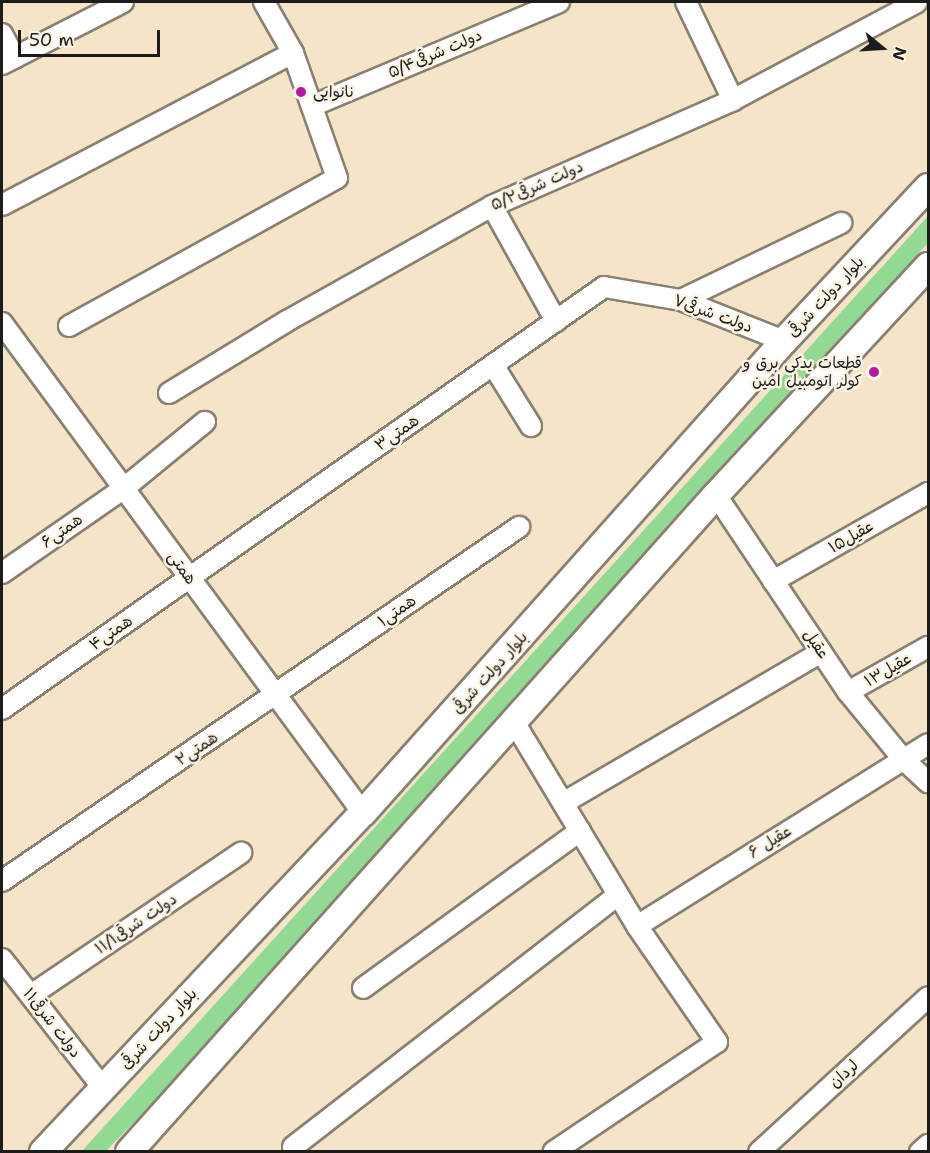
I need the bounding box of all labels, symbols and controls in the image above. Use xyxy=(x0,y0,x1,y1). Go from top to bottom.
scale bar xyxy=(21,18,164,56)
north arrow xyxy=(852,18,912,78)
street label: ۵/۴دولت شرقی xyxy=(385,26,485,82)
text: 50 m xyxy=(29,28,74,52)
text: N xyxy=(888,44,912,63)
place label: نانوایی xyxy=(313,82,355,102)
marker: نانوایی xyxy=(294,85,308,99)
street label: ۵/۲دولت شرقی xyxy=(488,157,586,215)
street label: بلوار دولت شرقی xyxy=(783,252,869,342)
street label: ۷دولت شرقی xyxy=(671,291,755,337)
place label: قطعات یدکی برق و کولر اتومبیل امین xyxy=(743,353,862,391)
marker: قطعات یدکی برق و کولر اتومبیل امین xyxy=(867,365,881,379)
street label: ۳همتی xyxy=(371,411,423,455)
street label: ۶همتی xyxy=(38,510,86,552)
street label: عقیل۱۵ xyxy=(825,516,877,558)
street label: همتی xyxy=(164,548,200,588)
street label: ۱همتی xyxy=(374,591,420,631)
street label: ۴همتی xyxy=(86,611,136,655)
street label: عقیل xyxy=(799,625,833,663)
street label: بلوار دولت شرقی xyxy=(448,628,532,718)
street label: عقیل۱۳ xyxy=(861,649,915,691)
street label: ۲همتی xyxy=(172,728,222,770)
street label: عقیل ۶ xyxy=(745,821,795,863)
street label: ۱۱/۱دولت شرقی xyxy=(91,890,181,958)
street label: ۱۱دولت شرقی xyxy=(19,984,85,1062)
street label: بلوار دولت شرقی xyxy=(116,984,202,1074)
street label: لردان xyxy=(825,1056,863,1092)

